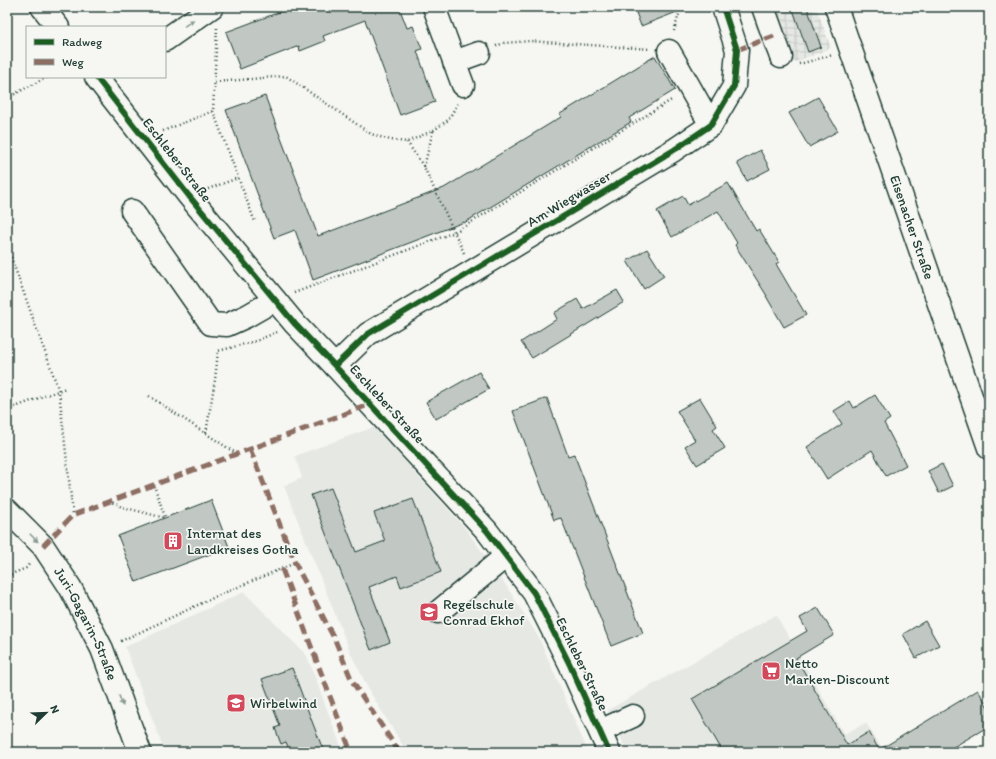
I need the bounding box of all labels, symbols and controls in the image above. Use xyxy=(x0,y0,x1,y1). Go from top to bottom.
one-way arrow xyxy=(183,19,194,27)
legend xyxy=(26,26,166,78)
text: Radweg xyxy=(62,35,103,49)
text: Weg xyxy=(62,55,85,69)
street label: Eschleber Straße xyxy=(139,115,215,206)
street label: Am Wiegwasser xyxy=(524,167,614,231)
street label: Eisenacher Straße xyxy=(886,173,938,282)
street label: Eschleber Straße xyxy=(346,361,428,447)
place label: Internat des Landkreises Gotha xyxy=(187,525,299,558)
building icon: Internat des Landkreises Gotha xyxy=(162,530,184,552)
one-way arrow xyxy=(30,533,39,543)
street label: Juri-Gagarin-Straße xyxy=(51,564,121,683)
place label: Regelschule Conrad Ekhof xyxy=(443,596,525,629)
school or university icon: Regelschule Conrad Ekhof xyxy=(418,601,440,623)
street label: Eschleber Straße xyxy=(552,614,612,714)
place label: Netto Marken-Discount xyxy=(785,655,890,688)
supermarket icon: Netto Marken-Discount xyxy=(760,660,782,682)
school or university icon: Wirbelwind xyxy=(225,692,247,714)
north arrow xyxy=(26,693,66,733)
place label: Wirbelwind xyxy=(250,695,318,712)
one-way arrow xyxy=(119,696,125,708)
text: N xyxy=(47,703,62,715)

